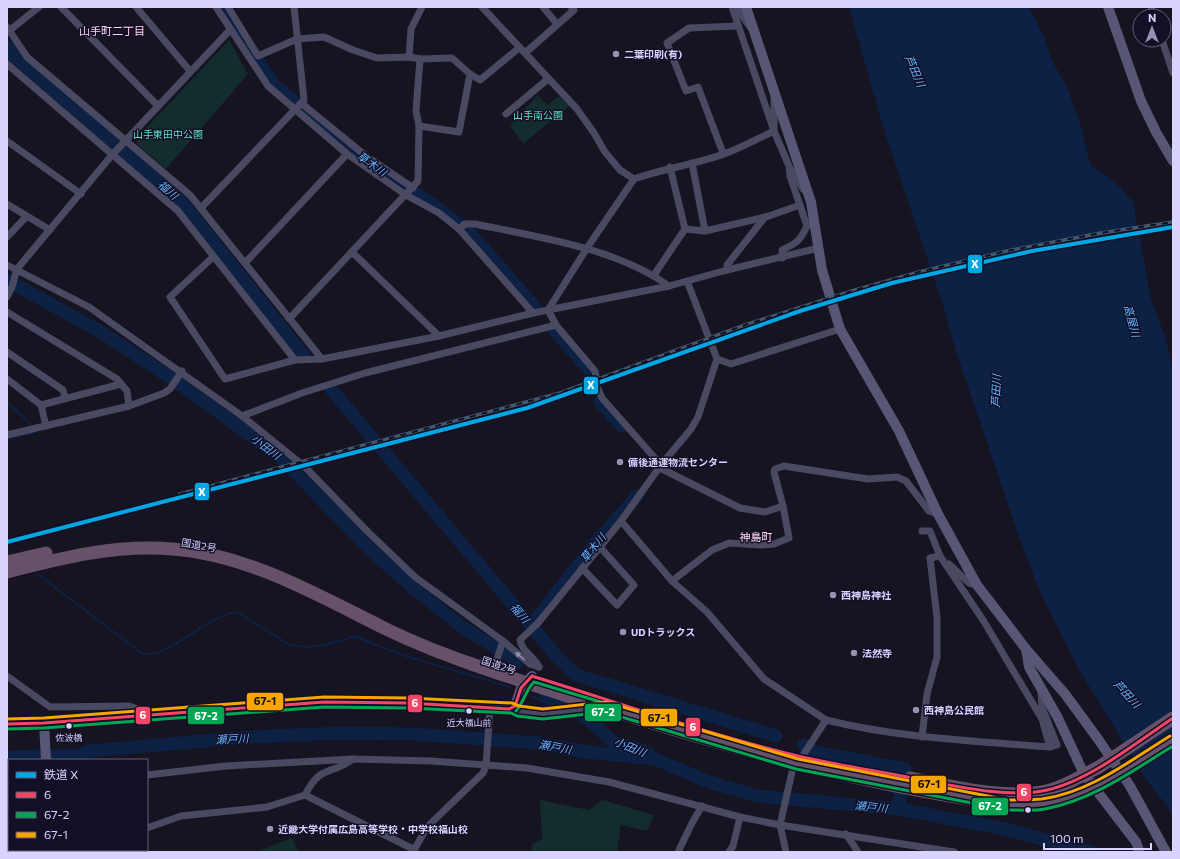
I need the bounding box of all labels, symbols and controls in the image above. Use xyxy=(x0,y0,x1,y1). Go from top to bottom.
north arrow xyxy=(1132,8,1172,48)
text: N xyxy=(1148,11,1156,24)
district label: 山手町二丁目 xyxy=(79,24,145,37)
place label: 二葉印刷(有) xyxy=(624,48,682,60)
marker: 二葉印刷(有) xyxy=(611,49,621,59)
water label: 芦田川 xyxy=(903,53,928,89)
park label: 山手南公園 xyxy=(513,109,563,121)
park label: 山手東田中公園 xyxy=(133,128,203,140)
water label: 草木川 xyxy=(355,149,390,179)
water label: 福川 xyxy=(156,178,182,202)
line badge: X xyxy=(967,254,983,274)
text: X xyxy=(971,257,979,270)
water label: 高屋川 xyxy=(1122,303,1143,339)
water label: 芦田川 xyxy=(988,373,1003,408)
line badge: X xyxy=(583,376,599,395)
text: X xyxy=(587,378,595,391)
water label: 小田川 xyxy=(249,431,284,462)
place label: 備後通運物流センター xyxy=(627,456,728,468)
marker: 備後通運物流センター xyxy=(615,457,625,467)
line badge: X xyxy=(194,482,210,501)
text: X xyxy=(198,485,206,498)
water label: 草木川 xyxy=(577,530,609,565)
district label: 神島町 xyxy=(740,530,773,543)
street label: 国道2号 xyxy=(180,536,218,554)
place label: 西神島神社 xyxy=(841,589,892,601)
marker: 西神島神社 xyxy=(828,590,838,600)
water label: 福川 xyxy=(508,600,533,626)
place label: UDトラックス xyxy=(631,626,695,638)
marker: UDトラックス xyxy=(618,627,628,637)
place label: 法然寺 xyxy=(862,647,892,659)
marker: 法然寺 xyxy=(849,648,859,658)
one-way arrow xyxy=(514,651,525,660)
street label: 国道2号 xyxy=(480,654,518,676)
water label: 芦田川 xyxy=(1112,677,1144,711)
line badge: 67-1 xyxy=(246,692,284,711)
text: 67-1 xyxy=(254,694,276,707)
line badge: 6 xyxy=(407,694,423,713)
text: 6 xyxy=(412,696,419,709)
line badge: 67-2 xyxy=(584,703,622,722)
place label: 西神島公民館 xyxy=(924,704,984,716)
text: 67-2 xyxy=(591,705,615,718)
marker: 西神島公民館 xyxy=(911,705,921,715)
line badge: 6 xyxy=(135,706,151,725)
line badge: 67-2 xyxy=(187,706,225,725)
marker: 近大福山前 xyxy=(464,706,474,716)
text: 6 xyxy=(140,708,147,721)
line badge: 67-1 xyxy=(640,708,678,727)
text: 67-2 xyxy=(194,709,218,722)
text: 67-1 xyxy=(648,711,670,724)
place label: 近大福山前 xyxy=(446,717,492,728)
line badge: 6 xyxy=(685,717,701,737)
text: 6 xyxy=(690,720,697,733)
marker: 佐波橋 xyxy=(64,721,74,731)
water label: 瀬戸川 xyxy=(215,731,250,746)
place label: 佐波橋 xyxy=(54,732,83,743)
water label: 小田川 xyxy=(612,734,649,759)
water label: 瀬戸川 xyxy=(538,737,573,756)
legend xyxy=(8,759,148,851)
text: 鉄道 X xyxy=(44,767,78,781)
line badge: 67-1 xyxy=(910,775,947,794)
text: 67-1 xyxy=(918,777,940,790)
line badge: 6 xyxy=(1016,783,1032,802)
text: 6 xyxy=(1021,785,1028,798)
text: 6 xyxy=(44,787,51,801)
line badge: 67-2 xyxy=(971,797,1009,816)
water label: 瀬戸川 xyxy=(854,798,889,815)
text: 67-2 xyxy=(978,799,1002,812)
unlabelled marker xyxy=(1023,805,1033,815)
text: 67-2 xyxy=(44,807,70,821)
place label: 近畿大学付属広島高等学校・中学校福山校 xyxy=(278,823,468,835)
marker: 近畿大学付属広島高等学校・中学校福山校 xyxy=(265,824,275,834)
scale bar xyxy=(1044,825,1151,851)
text: 67-1 xyxy=(44,827,68,841)
text: 100 m xyxy=(1050,831,1084,845)

